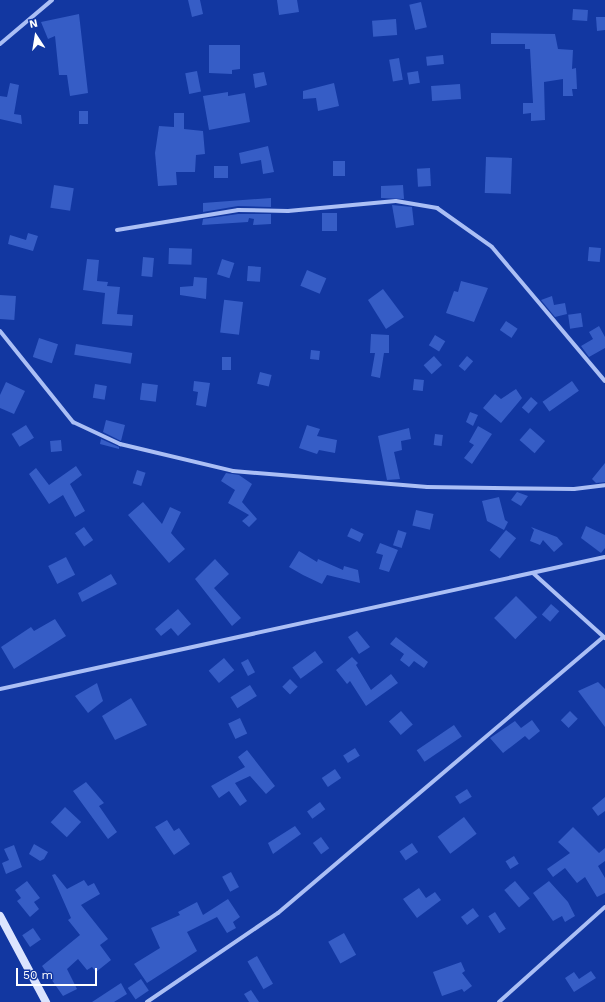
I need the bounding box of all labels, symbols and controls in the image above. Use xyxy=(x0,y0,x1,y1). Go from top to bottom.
north arrow xyxy=(16,16,56,56)
text: N xyxy=(28,17,39,31)
scale bar xyxy=(18,960,99,986)
text: 50 m xyxy=(23,968,53,982)

